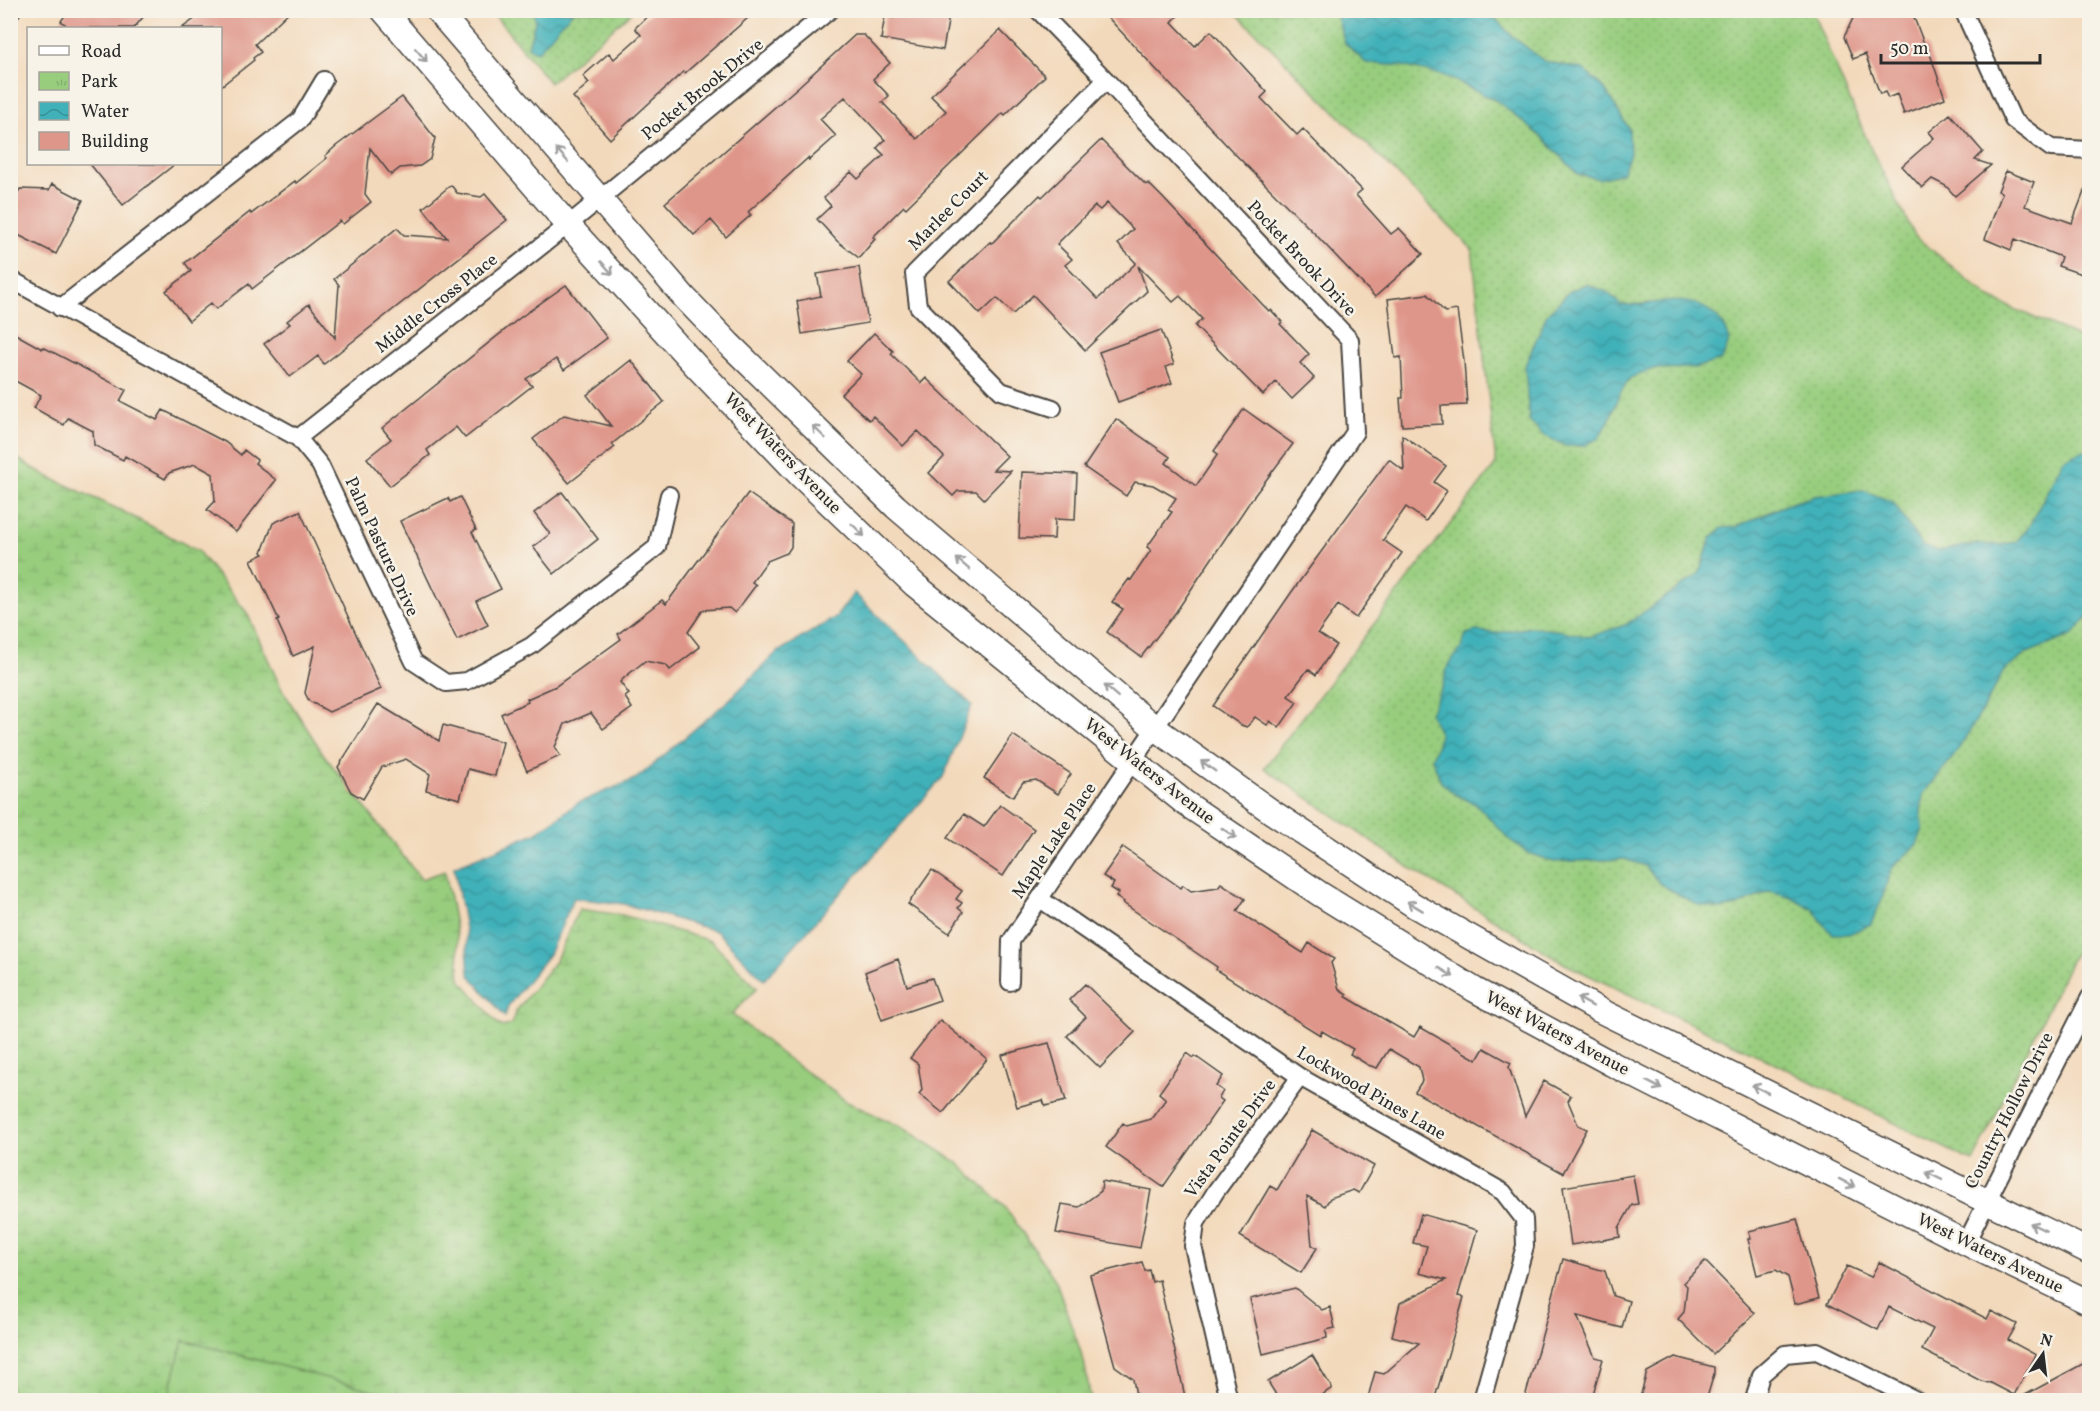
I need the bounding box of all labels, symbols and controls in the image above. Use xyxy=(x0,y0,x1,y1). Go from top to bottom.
legend xyxy=(27,27,222,165)
scale bar xyxy=(1881,27,2040,65)
street label: Pocket Brook Drive xyxy=(637,33,769,147)
text: 50 m xyxy=(1890,37,1929,62)
text: Road xyxy=(81,40,122,65)
one-way arrow xyxy=(414,47,428,62)
text: Park xyxy=(81,70,118,95)
text: Water xyxy=(81,100,129,125)
text: Building xyxy=(81,130,149,155)
one-way arrow xyxy=(555,147,569,162)
street label: Marlee Court xyxy=(903,165,995,257)
street label: Pocket Brook Drive xyxy=(1241,195,1361,323)
street label: Middle Cross Place xyxy=(370,248,504,360)
one-way arrow xyxy=(600,260,614,275)
street label: West Waters Avenue xyxy=(717,388,847,520)
one-way arrow xyxy=(812,425,827,439)
street label: Palm Pasture Drive xyxy=(338,473,424,621)
one-way arrow xyxy=(850,523,865,538)
one-way arrow xyxy=(956,557,971,571)
one-way arrow xyxy=(1103,684,1119,697)
street label: West Waters Avenue xyxy=(1078,713,1220,831)
one-way arrow xyxy=(1200,760,1216,772)
street label: Maple Lake Place xyxy=(1007,778,1103,904)
one-way arrow xyxy=(1220,827,1237,839)
one-way arrow xyxy=(1407,899,1424,912)
one-way arrow xyxy=(1437,967,1454,979)
street label: West Waters Avenue xyxy=(1480,985,1634,1083)
one-way arrow xyxy=(1577,996,1594,1008)
street label: Country Hollow Drive xyxy=(1960,1028,2060,1194)
street label: Lockwood Pines Lane xyxy=(1292,1041,1450,1147)
street label: Vista Pointe Drive xyxy=(1179,1074,1283,1204)
one-way arrow xyxy=(1645,1080,1663,1091)
one-way arrow xyxy=(1751,1083,1769,1094)
one-way arrow xyxy=(1926,1169,1944,1181)
one-way arrow xyxy=(1837,1178,1855,1189)
street label: West Waters Avenue xyxy=(1913,1208,2067,1300)
one-way arrow xyxy=(2030,1220,2048,1232)
north arrow xyxy=(2013,1324,2073,1384)
text: N xyxy=(2038,1329,2055,1354)

